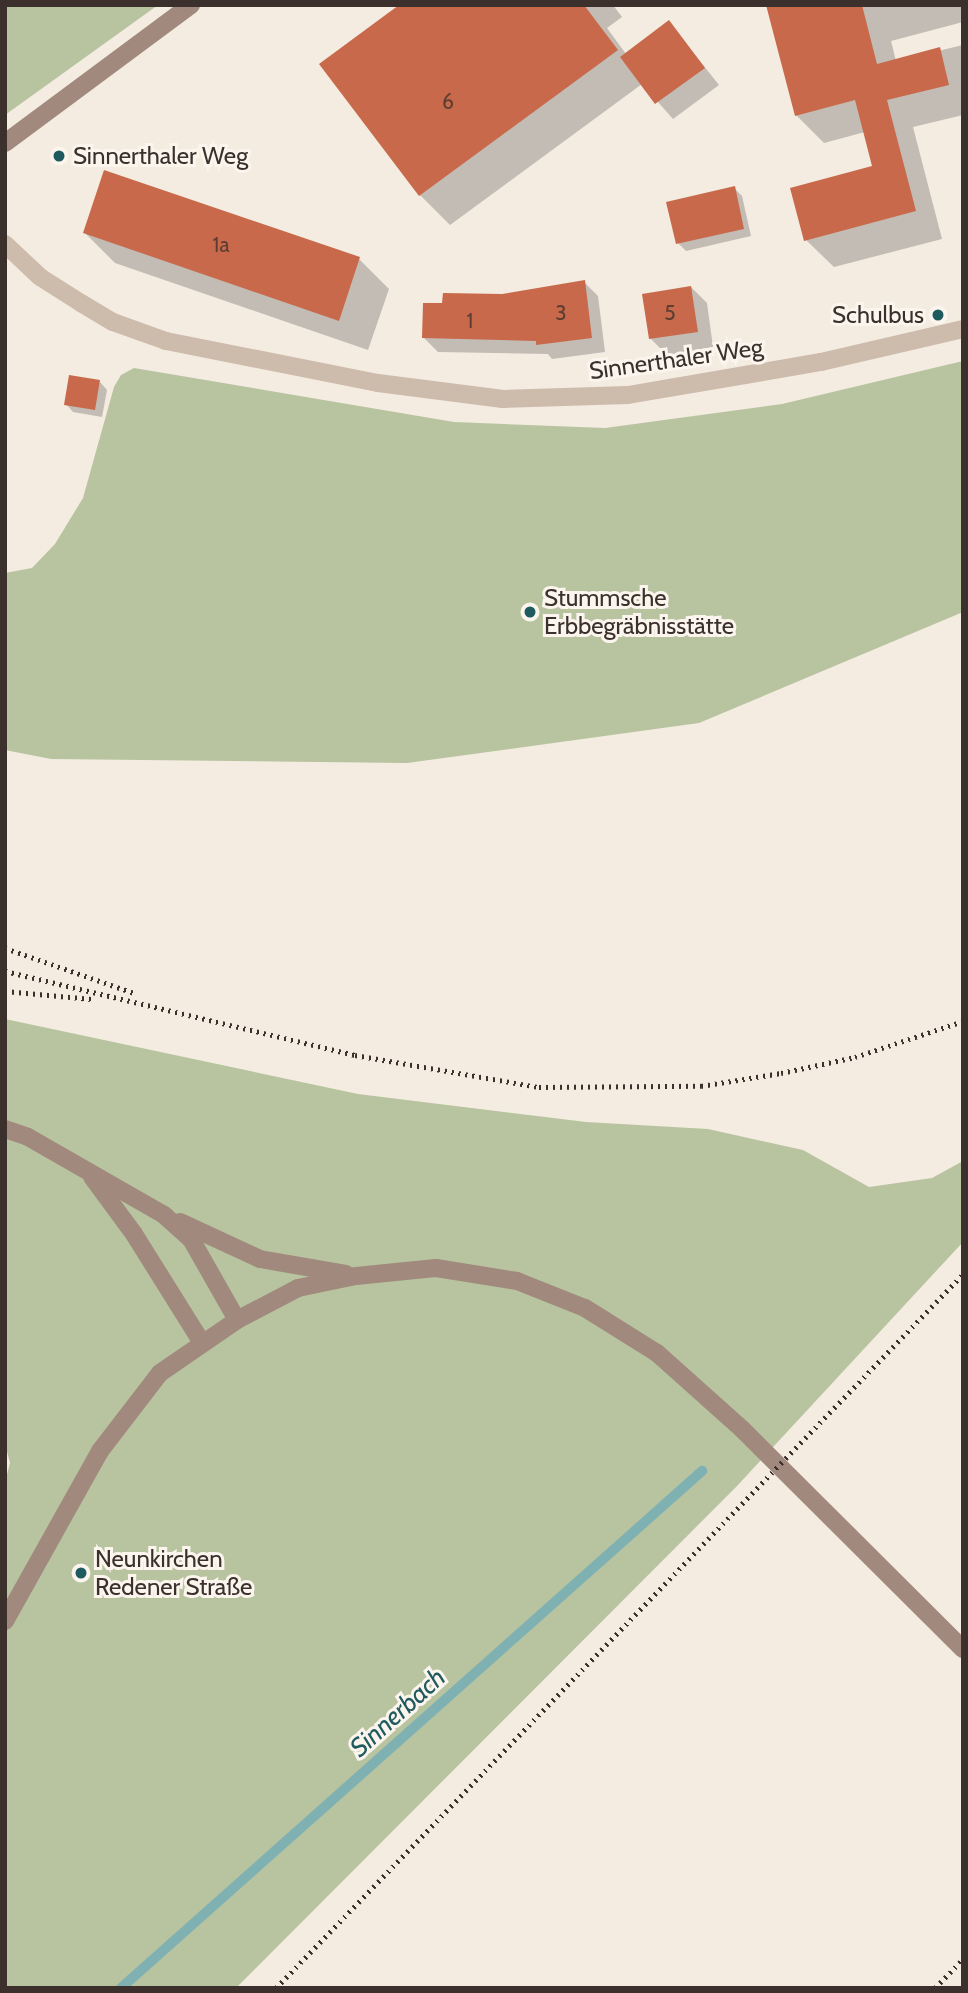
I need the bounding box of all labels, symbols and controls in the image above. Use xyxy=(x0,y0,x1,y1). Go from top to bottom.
house number: 6 xyxy=(442,89,454,115)
place label: Sinnerthaler Weg xyxy=(73,142,248,170)
marker: Sinnerthaler Weg xyxy=(51,148,67,164)
house number: 1a xyxy=(213,232,229,258)
house number: 3 xyxy=(555,300,567,326)
house number: 5 xyxy=(664,300,676,326)
place label: Schulbus xyxy=(832,301,924,329)
marker: Schulbus xyxy=(930,307,946,323)
house number: 1 xyxy=(467,308,473,334)
street label: Sinnerthaler Weg xyxy=(587,333,765,385)
place label: Stummsche Erbbegräbnisstätte xyxy=(544,584,734,640)
marker: Stummsche Erbbegräbnisstätte xyxy=(522,604,538,620)
place label: Neunkirchen Redener Straße xyxy=(95,1545,252,1601)
marker: Neunkirchen Redener Straße xyxy=(73,1565,89,1581)
water label: Sinnerbach xyxy=(344,1662,452,1764)

